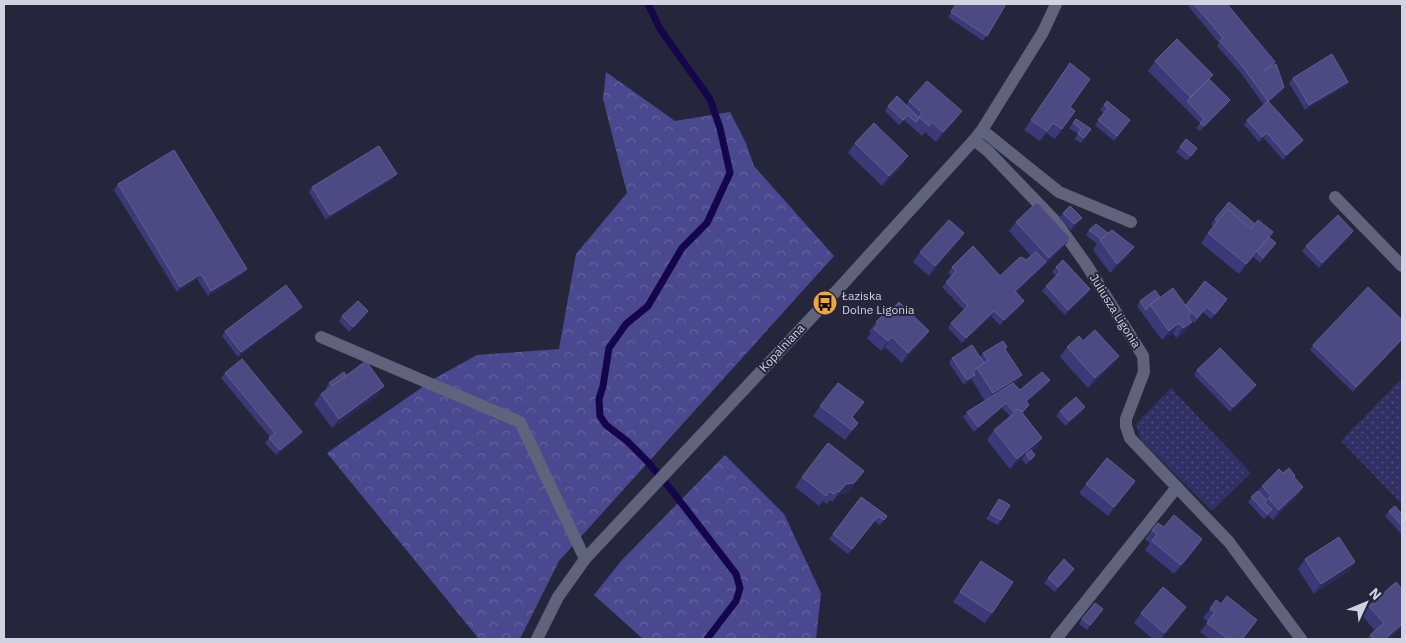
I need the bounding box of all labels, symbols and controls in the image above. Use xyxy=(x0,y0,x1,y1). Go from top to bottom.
street label: Juliusza Ligonia xyxy=(1087,271,1145,351)
place label: Łaziska Dolne Ligonia xyxy=(841,288,915,317)
bus stop icon: Łaziska Dolne Ligonia xyxy=(812,290,838,316)
street label: Kopalniana xyxy=(756,320,808,375)
north arrow xyxy=(1341,578,1391,628)
text: N xyxy=(1365,584,1385,604)

